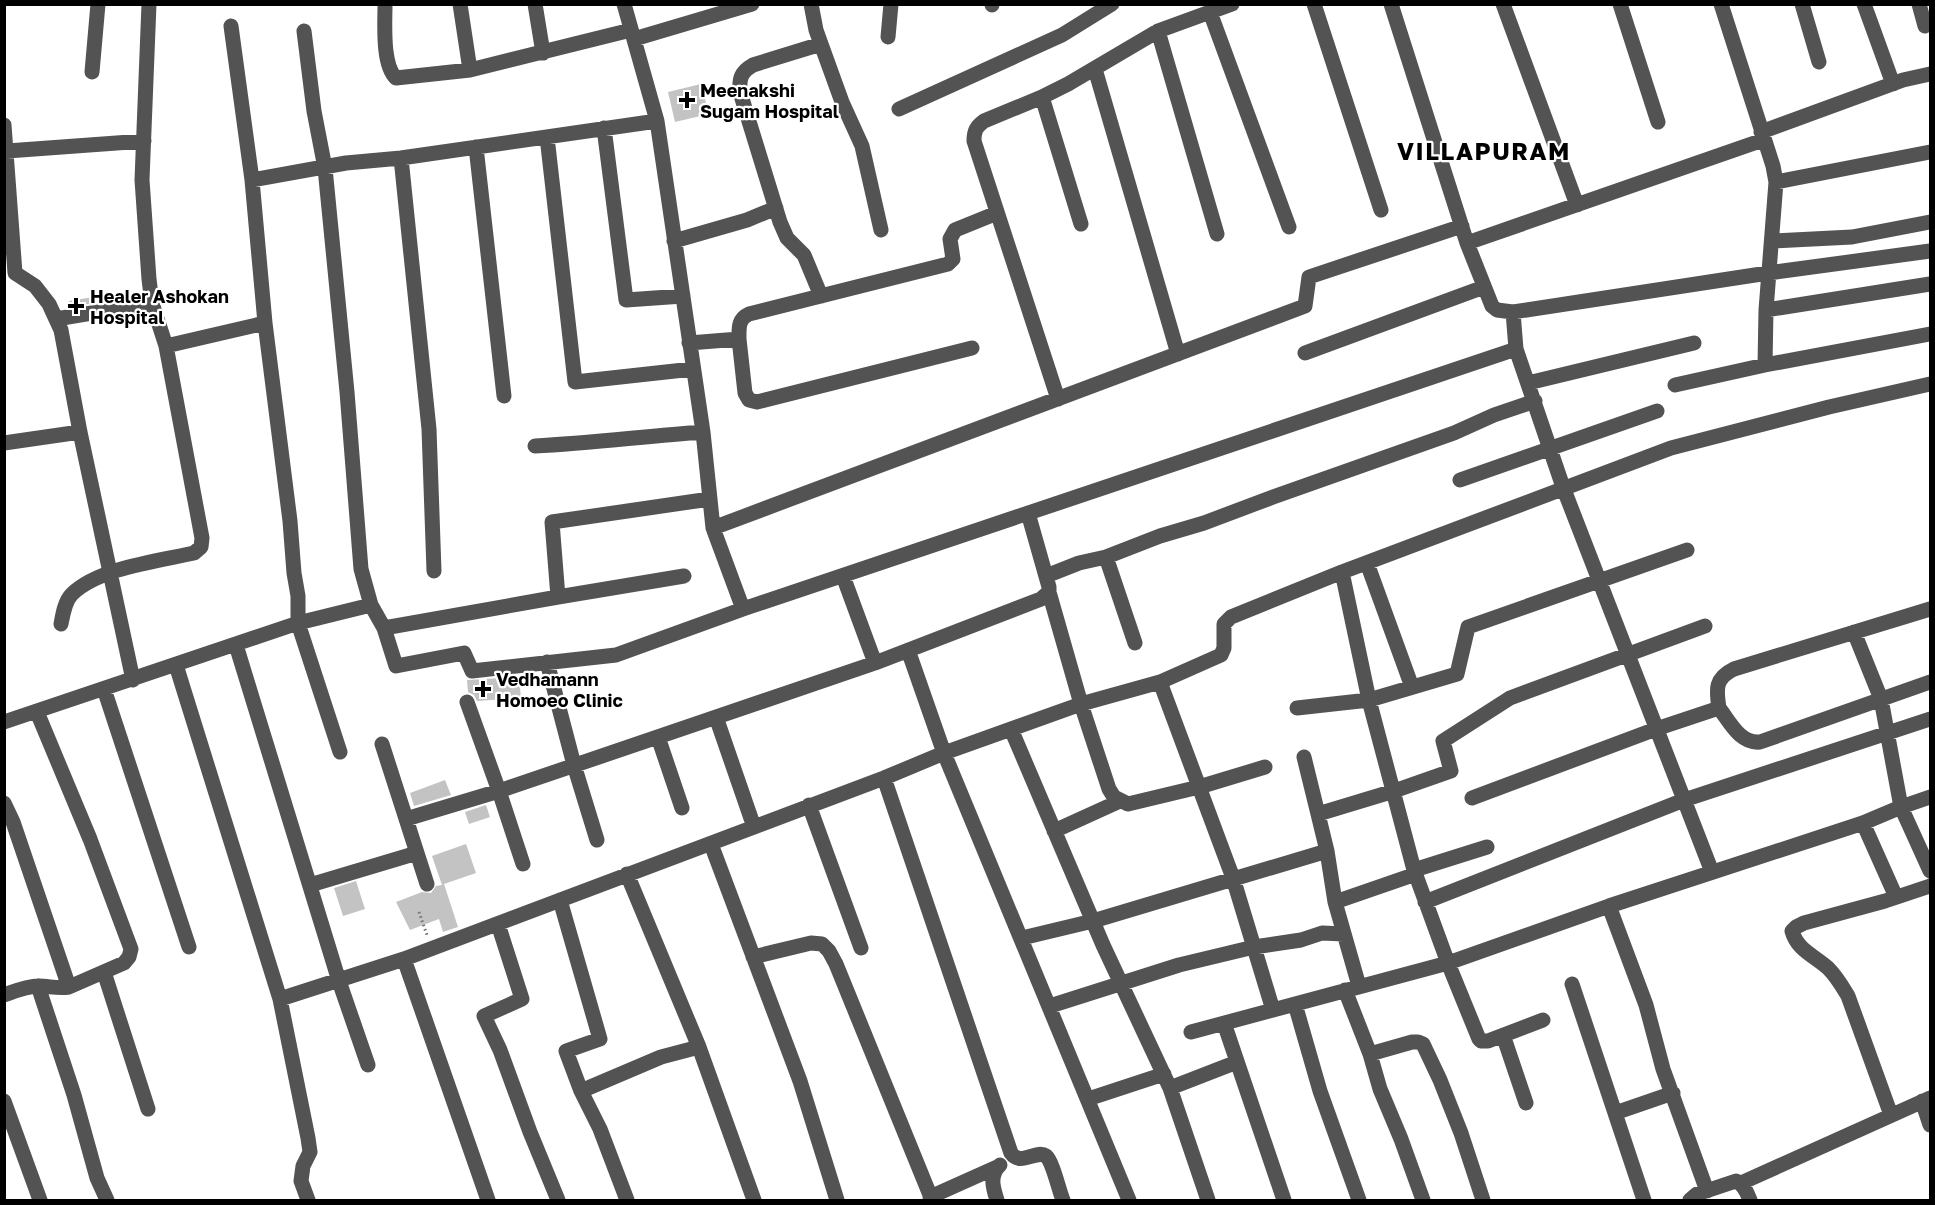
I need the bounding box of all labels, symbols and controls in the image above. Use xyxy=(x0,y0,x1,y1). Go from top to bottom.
place label: Meenakshi Sugam Hospital xyxy=(700,79,839,122)
marker: Meenakshi Sugam Hospital xyxy=(678,91,696,109)
district label: VILLAPURAM xyxy=(1397,136,1571,165)
place label: Healer Ashokan Hospital xyxy=(90,285,229,328)
marker: Healer Ashokan Hospital xyxy=(67,297,85,315)
place label: Vedhamann Homoeo Clinic xyxy=(496,668,623,711)
marker: Vedhamann Homoeo Clinic xyxy=(474,680,492,698)

